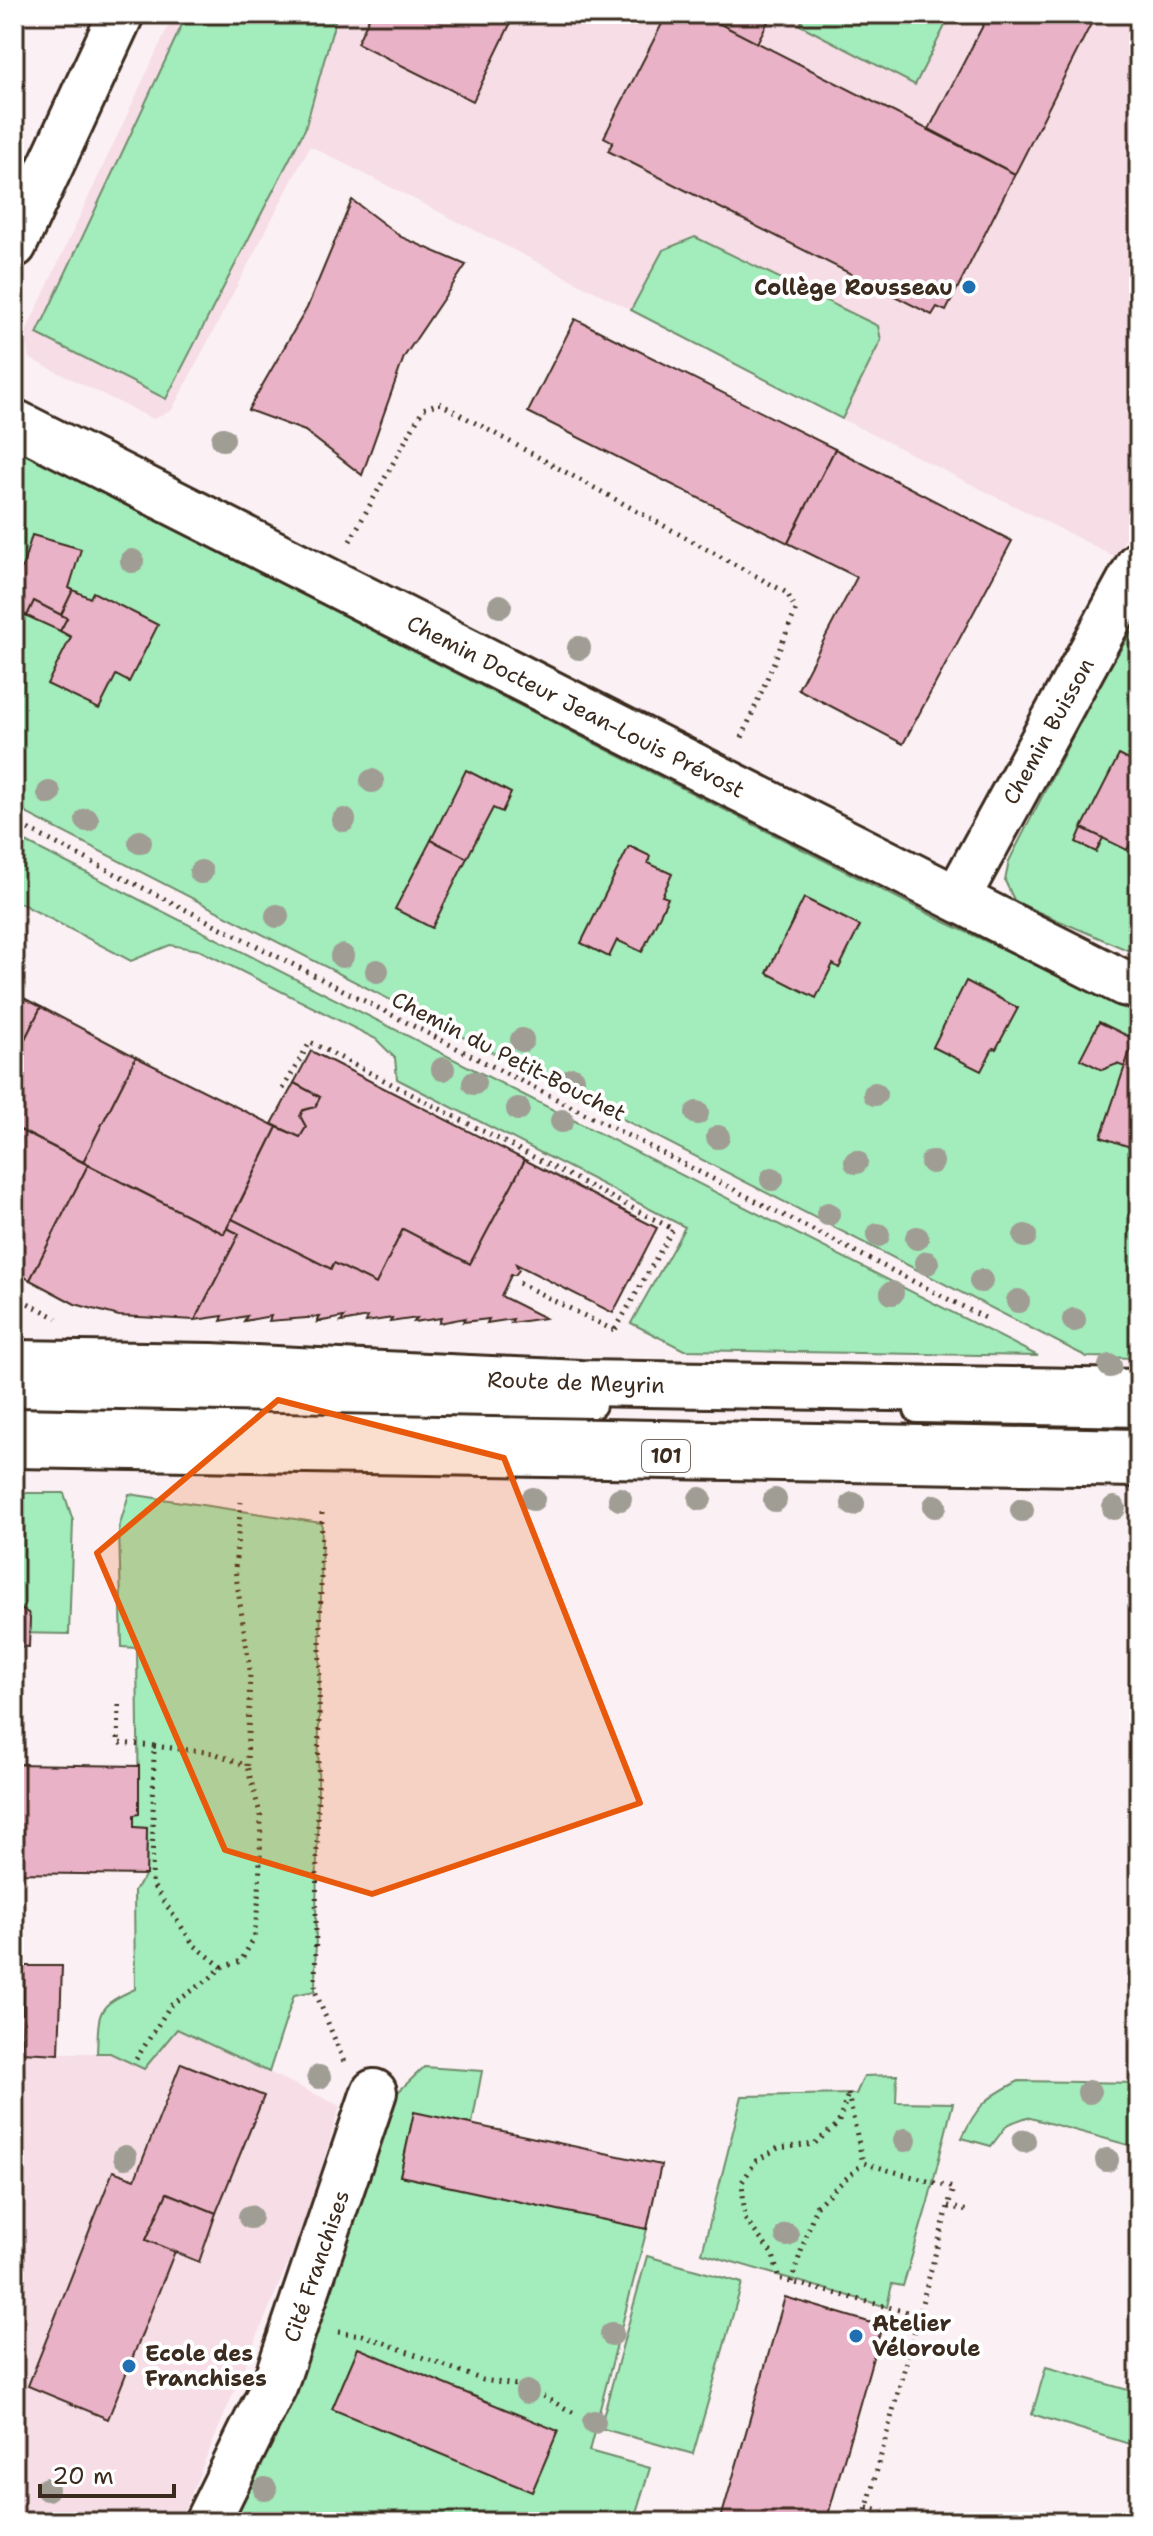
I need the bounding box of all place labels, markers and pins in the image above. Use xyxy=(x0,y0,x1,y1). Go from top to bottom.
place label: Collège Rousseau xyxy=(754,273,953,302)
marker: Collège Rousseau xyxy=(960,278,978,296)
place label: Atelier Véloroule xyxy=(872,2309,980,2363)
marker: Atelier Véloroule xyxy=(847,2327,865,2345)
place label: Ecole des Franchises xyxy=(145,2339,267,2393)
marker: Ecole des Franchises xyxy=(120,2357,138,2375)

